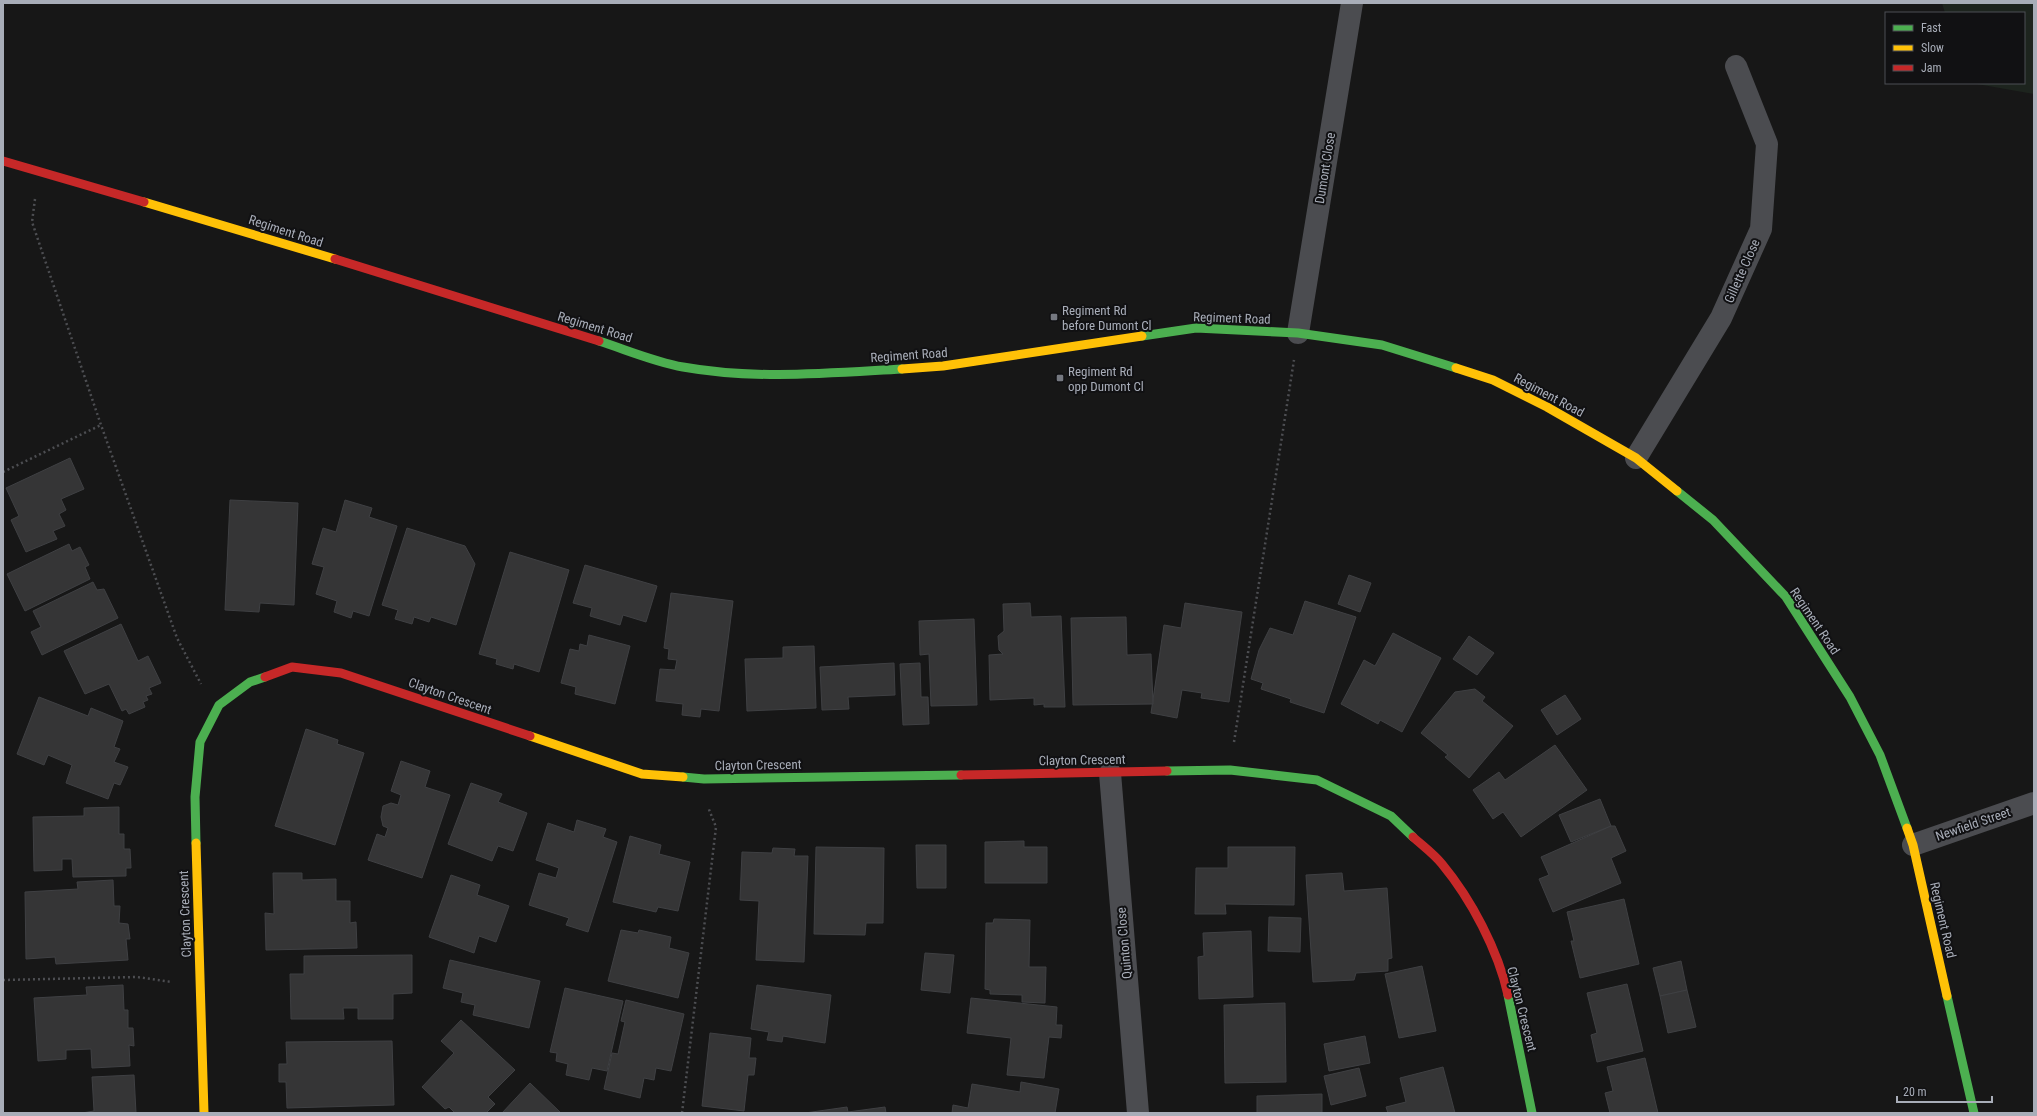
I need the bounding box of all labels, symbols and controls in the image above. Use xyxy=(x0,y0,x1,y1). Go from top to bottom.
legend xyxy=(1885,12,2025,84)
text: Fast xyxy=(1921,21,1942,35)
text: Slow xyxy=(1921,41,1944,55)
text: Jam xyxy=(1921,61,1942,75)
street label: Dumont Close xyxy=(1312,131,1338,205)
street label: Regiment Road xyxy=(247,212,325,250)
street label: Gillette Close xyxy=(1721,237,1763,305)
place label: Regiment Rd before Dumont Cl xyxy=(1062,303,1152,333)
street label: Regiment Road xyxy=(556,308,634,346)
street label: Regiment Road xyxy=(1193,309,1271,327)
marker: Regiment Rd before Dumont Cl xyxy=(1049,312,1059,322)
street label: Regiment Road xyxy=(870,345,948,365)
place label: Regiment Rd opp Dumont Cl xyxy=(1068,364,1144,394)
street label: Regiment Road xyxy=(1511,370,1587,420)
marker: Regiment Rd opp Dumont Cl xyxy=(1055,373,1065,383)
street label: Regiment Road xyxy=(1787,585,1843,657)
street label: Clayton Crescent xyxy=(406,675,494,717)
street label: Clayton Crescent xyxy=(1038,752,1126,768)
street label: Clayton Crescent xyxy=(714,757,802,773)
street label: Newfield Street xyxy=(1934,804,2012,844)
street label: Clayton Crescent xyxy=(176,870,194,958)
street label: Regiment Road xyxy=(1927,881,1959,959)
street label: Quinton Close xyxy=(1113,907,1135,979)
street label: Clayton Crescent xyxy=(1504,965,1540,1053)
scale bar xyxy=(1897,1078,1992,1104)
text: 20 m xyxy=(1903,1085,1927,1099)

